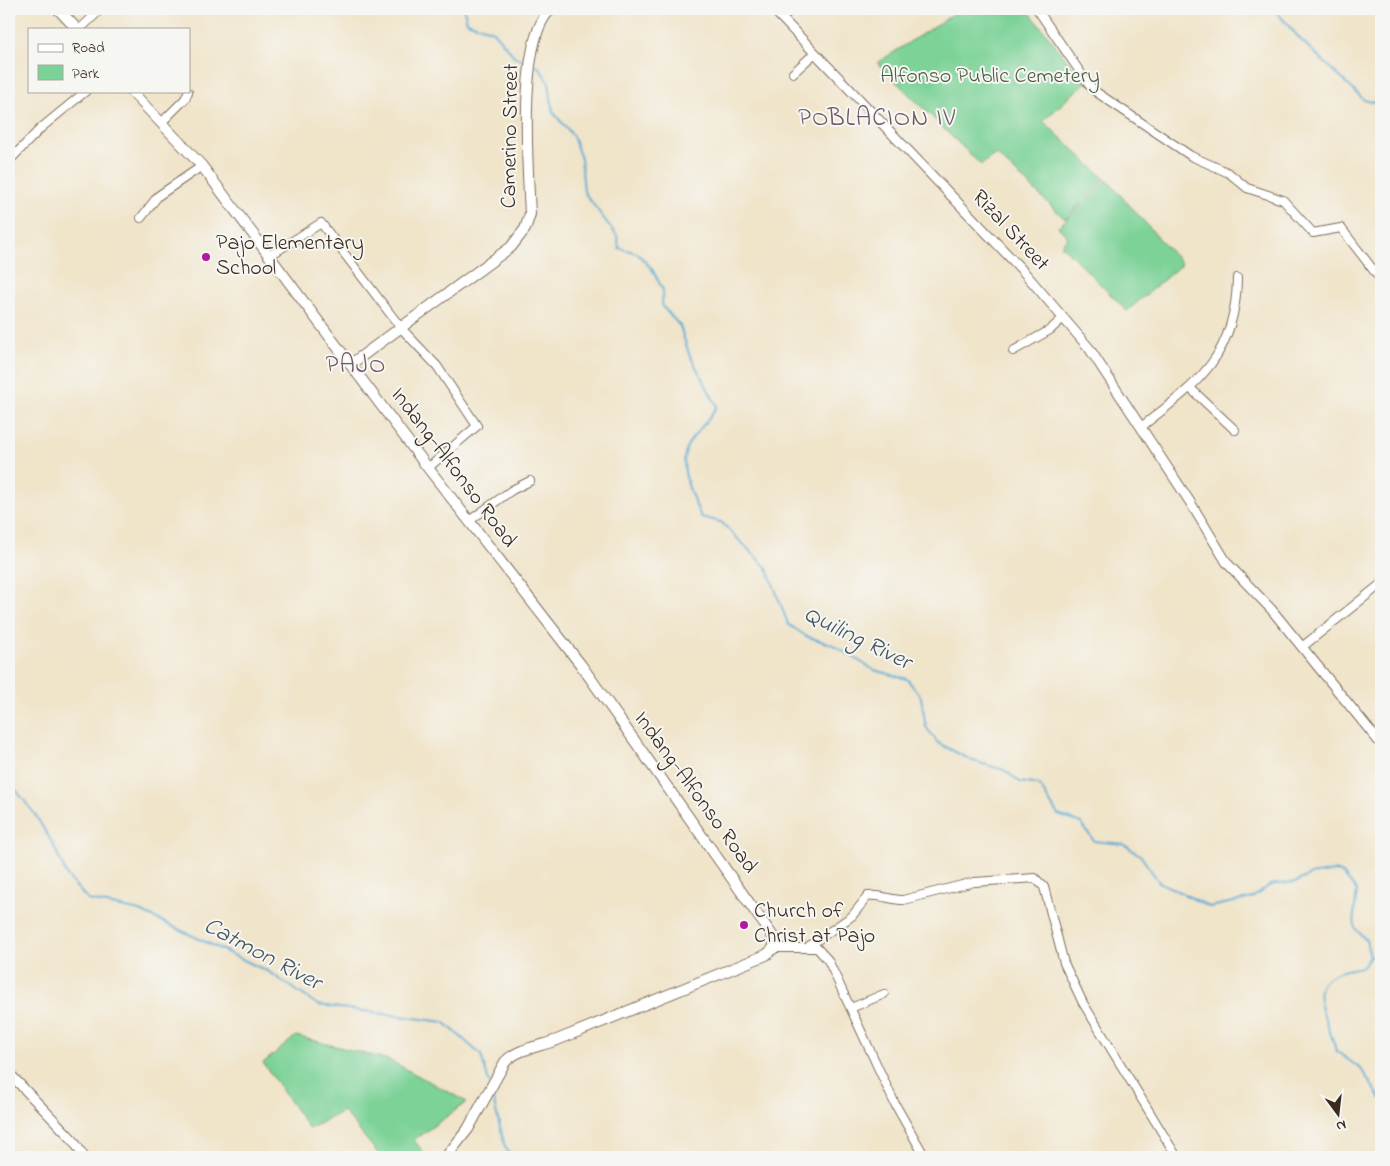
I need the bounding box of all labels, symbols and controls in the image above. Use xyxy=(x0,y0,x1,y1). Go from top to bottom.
legend xyxy=(28,28,190,92)
text: Road xyxy=(72,37,105,59)
park label: Alfonso Public Cemetery xyxy=(880,61,1100,94)
text: Park xyxy=(72,63,100,85)
street label: Camerino Street xyxy=(494,63,528,209)
district label: POBLACION IV xyxy=(798,101,956,137)
street label: Rizal Street xyxy=(964,183,1057,280)
place label: Pajo Elementary School xyxy=(216,228,364,285)
marker: Pajo Elementary School xyxy=(200,251,212,263)
district label: PAJO xyxy=(325,348,387,384)
street label: Indang-Alfonso Road xyxy=(381,381,524,556)
water label: Quiling River xyxy=(797,598,919,681)
street label: Indang-Alfonso Road xyxy=(624,705,765,881)
place label: Church of Christ at Pajo xyxy=(754,896,875,953)
water label: Catmon River xyxy=(197,909,329,1002)
marker: Church of Christ at Pajo xyxy=(738,919,750,931)
north arrow xyxy=(1312,1088,1362,1138)
text: N xyxy=(1334,1114,1348,1136)

